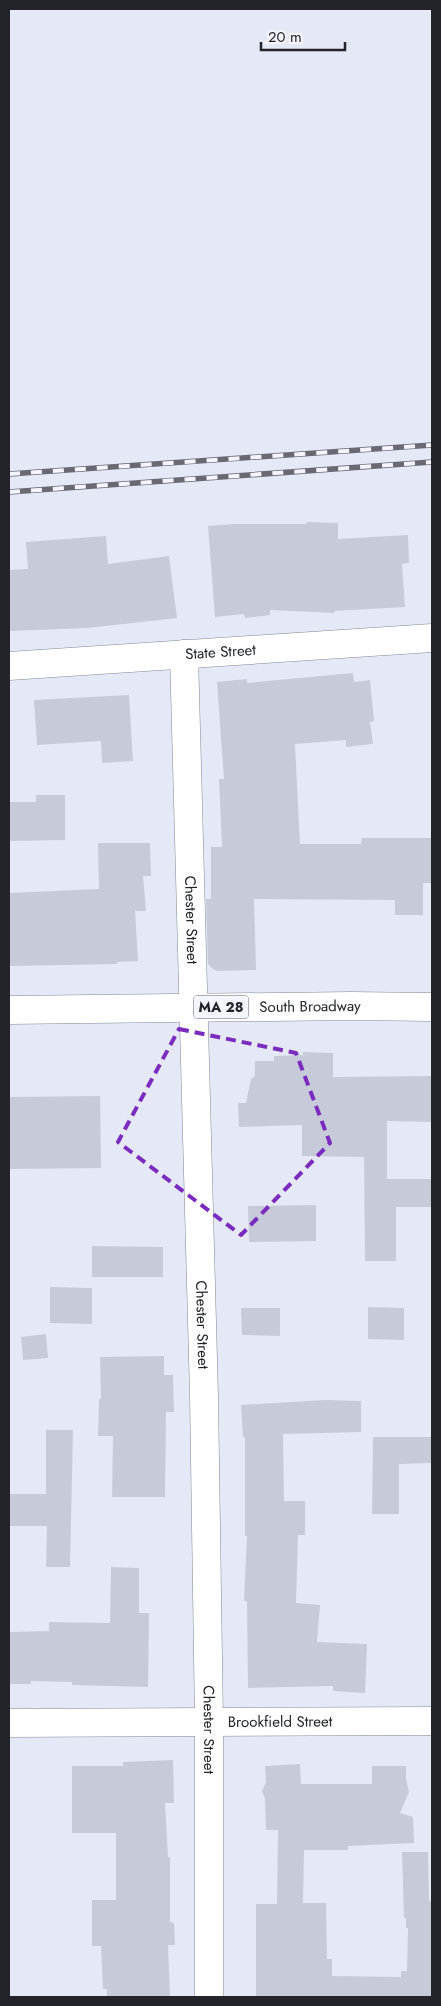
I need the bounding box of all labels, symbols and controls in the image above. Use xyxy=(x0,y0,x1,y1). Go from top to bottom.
scale bar xyxy=(261,20,345,52)
text: 20 m xyxy=(268,26,302,48)
street label: State Street xyxy=(185,639,257,665)
street label: Chester Street xyxy=(179,875,203,965)
street label: South Broadway xyxy=(259,995,361,1018)
road number: MA 28 xyxy=(194,996,248,1019)
street label: Chester Street xyxy=(190,1280,214,1370)
street label: Chester Street xyxy=(197,1685,220,1774)
street label: Brookfield Street xyxy=(228,1710,333,1733)

